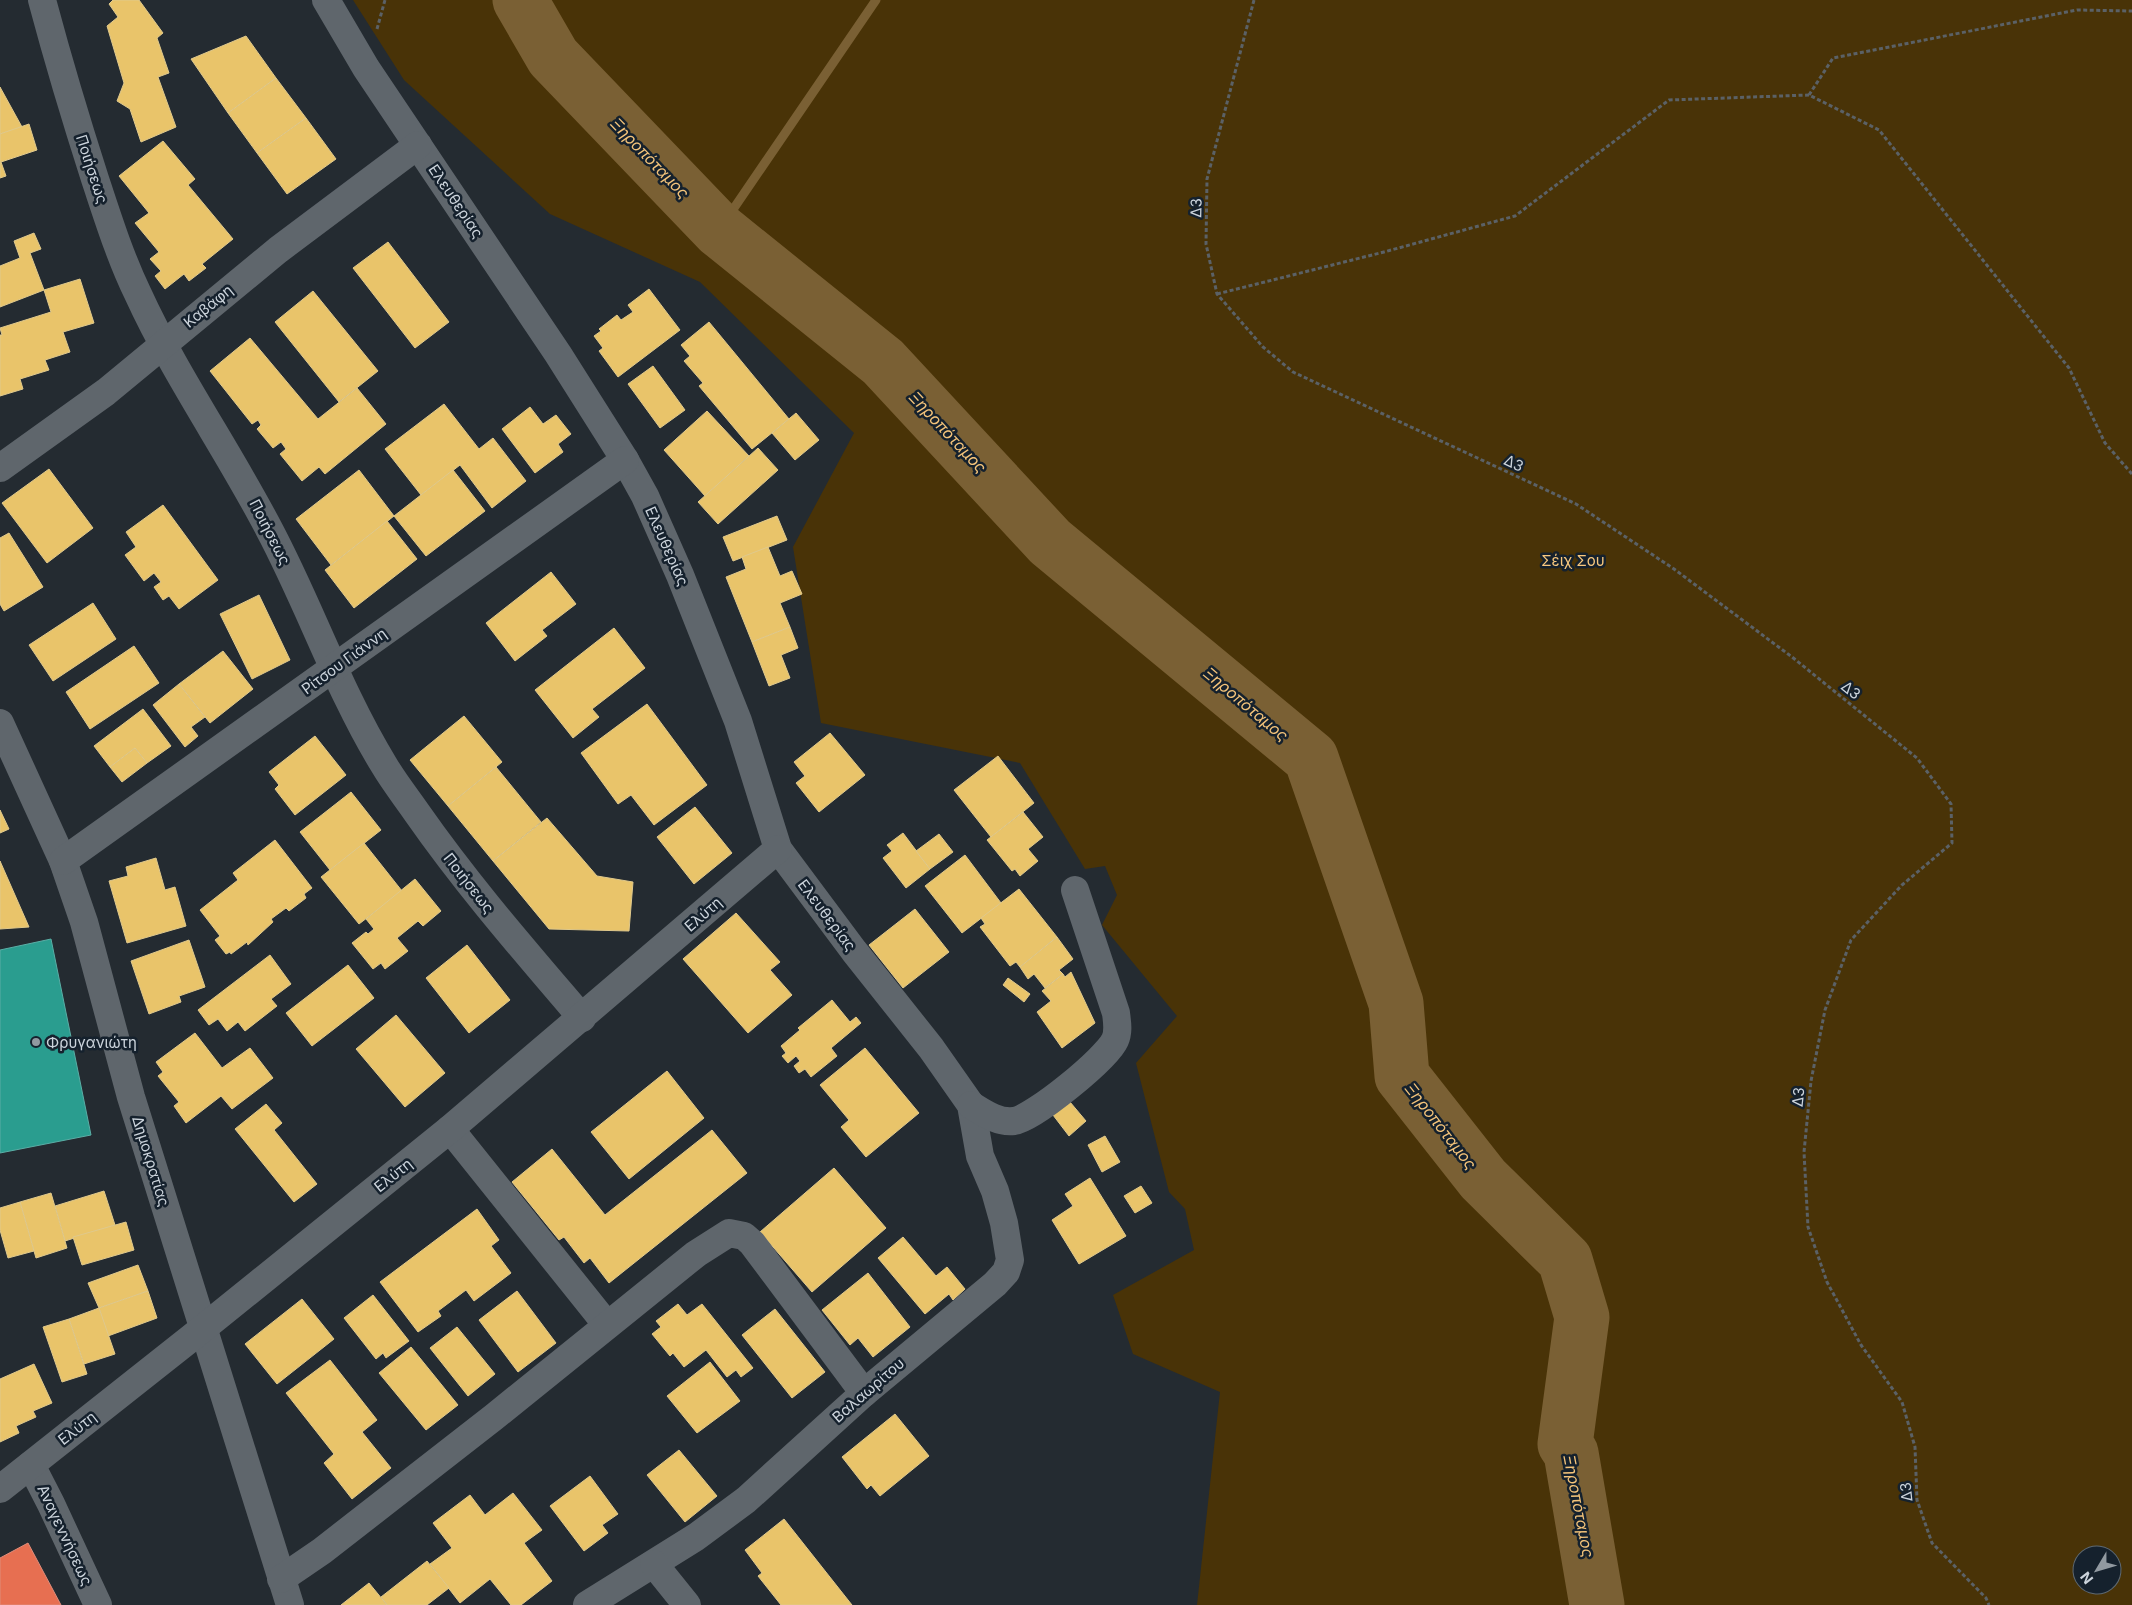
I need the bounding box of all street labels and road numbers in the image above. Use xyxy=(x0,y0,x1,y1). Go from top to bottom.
street label: Ποιήσεως xyxy=(72,132,112,206)
street label: Ελευθερίας xyxy=(424,161,488,241)
street label: Δ3 xyxy=(1186,198,1206,218)
street label: Καβάφη xyxy=(179,280,237,332)
street label: Δ3 xyxy=(1501,450,1527,476)
street label: Ποιήσεως xyxy=(245,496,295,568)
street label: Ελευθερίας xyxy=(641,503,693,589)
street label: Ρίτσου Γιάννη xyxy=(298,624,390,698)
street label: Δ3 xyxy=(1837,676,1865,704)
street label: Ποιήσεως xyxy=(440,849,498,917)
street label: Ελευθερίας xyxy=(794,875,860,955)
street label: Ελύτη xyxy=(680,893,726,935)
street label: Δ3 xyxy=(1788,1086,1808,1108)
street label: Δημοκρατίας xyxy=(128,1114,174,1208)
street label: Ελύτη xyxy=(370,1154,416,1196)
street label: Βαλαωρίτου xyxy=(828,1354,908,1426)
street label: Ελύτη xyxy=(54,1407,100,1449)
street label: Δ3 xyxy=(1896,1481,1916,1503)
street label: Αναγεννήσεως xyxy=(33,1482,97,1588)

